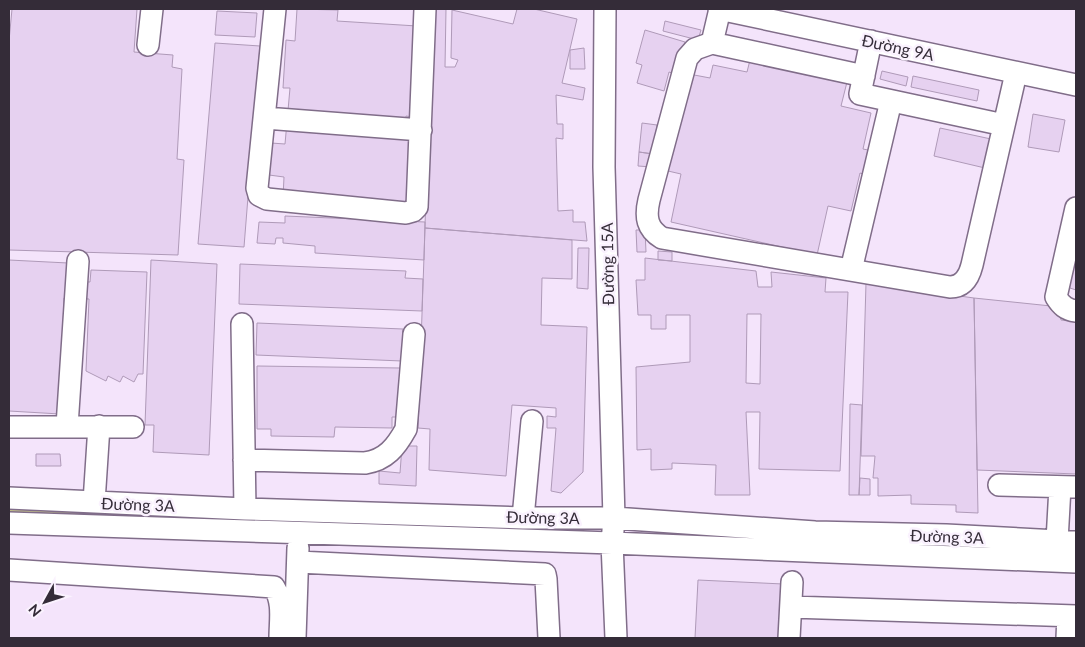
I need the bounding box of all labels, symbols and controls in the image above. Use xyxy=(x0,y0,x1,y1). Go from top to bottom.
street label: Đường 9A xyxy=(860,30,936,64)
street label: Đường 15A xyxy=(597,222,617,306)
street label: Đường 3A xyxy=(101,493,175,515)
street label: Đường 3A xyxy=(506,507,580,527)
street label: Đường 3A xyxy=(910,525,984,547)
north arrow xyxy=(20,577,70,627)
text: N xyxy=(25,601,45,620)

